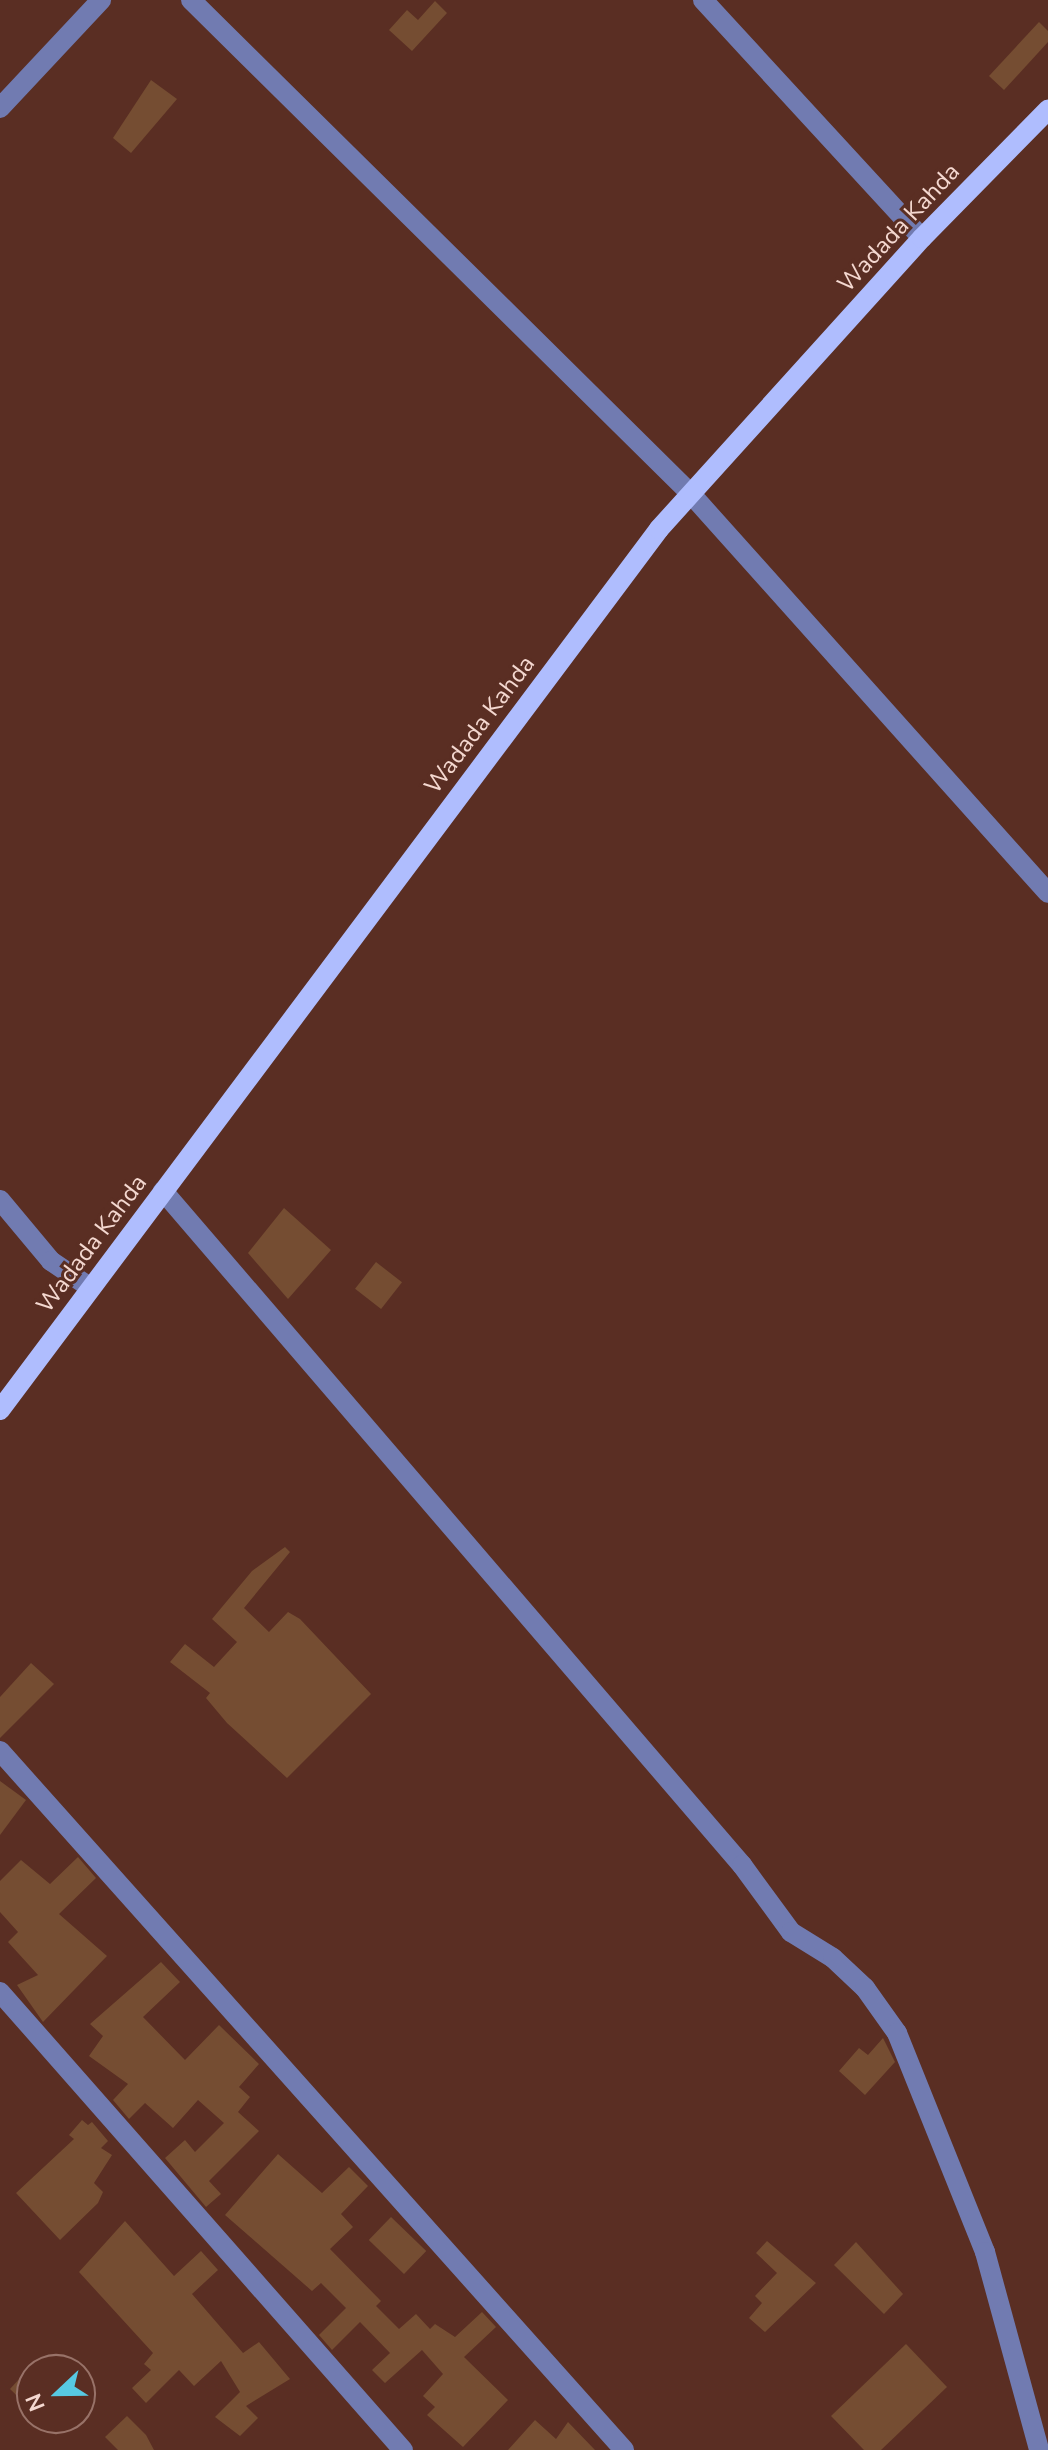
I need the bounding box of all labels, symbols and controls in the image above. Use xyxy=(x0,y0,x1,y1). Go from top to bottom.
street label: Wadada Kahda xyxy=(832,158,966,298)
street label: Wadada Kahda xyxy=(419,650,541,800)
street label: Wadada Kahda xyxy=(31,1169,153,1319)
north arrow xyxy=(16,2354,96,2434)
text: N xyxy=(19,2389,53,2415)

